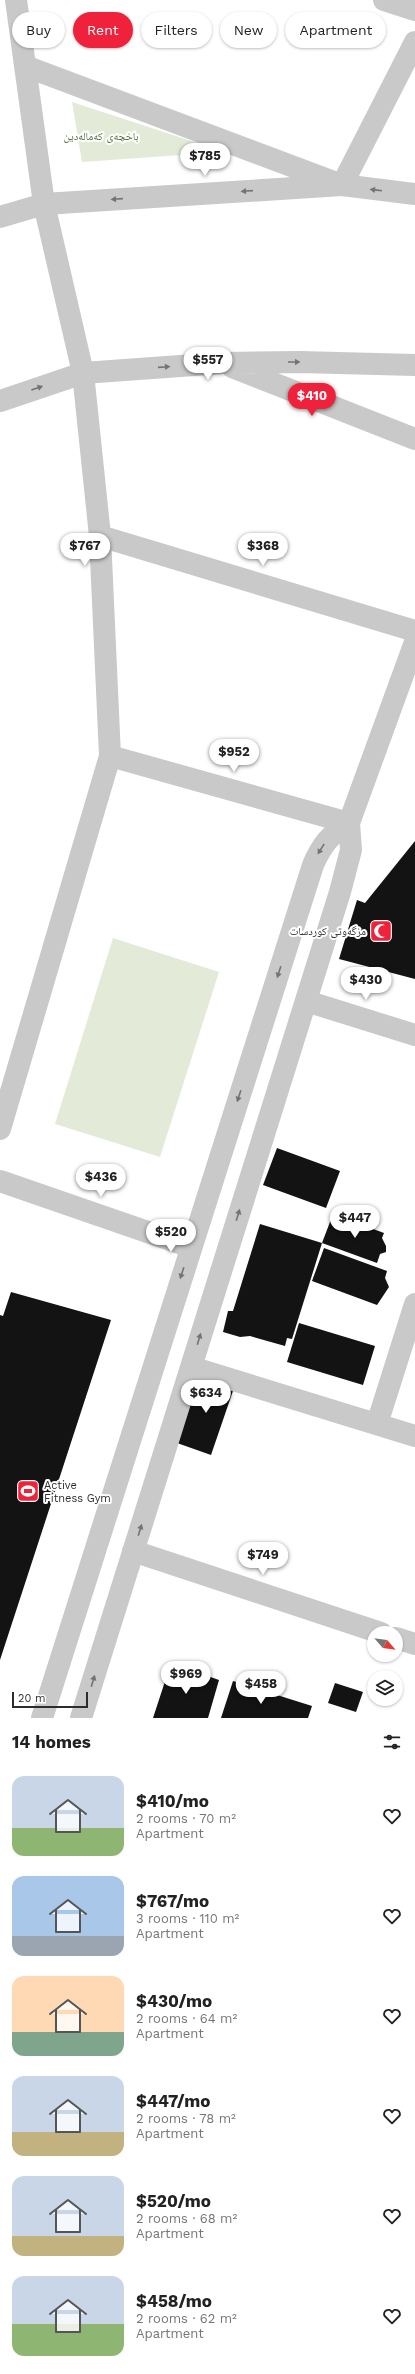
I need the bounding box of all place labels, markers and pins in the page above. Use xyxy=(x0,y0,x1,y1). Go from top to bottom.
pin: $785 xyxy=(181,143,229,177)
pin: $557 xyxy=(184,347,232,381)
pin: $410 xyxy=(288,383,336,417)
pin: $767 xyxy=(61,533,109,567)
pin: $368 xyxy=(239,533,287,567)
pin: $952 xyxy=(210,739,258,773)
mosque icon: مزگەوتی كوردسات xyxy=(368,918,394,944)
place label: مزگەوتی كوردسات xyxy=(290,925,366,938)
pin: $430 xyxy=(342,967,390,1001)
pin: $436 xyxy=(77,1164,125,1198)
pin: $447 xyxy=(331,1205,379,1239)
pin: $520 xyxy=(147,1219,195,1253)
pin: $634 xyxy=(182,1380,230,1414)
sports icon: Active Fitness Gym xyxy=(15,1478,41,1504)
place label: Active Fitness Gym xyxy=(44,1479,111,1505)
pin: $749 xyxy=(239,1542,287,1576)
pin: $969 xyxy=(162,1661,210,1695)
pin: $458 xyxy=(237,1671,285,1705)

